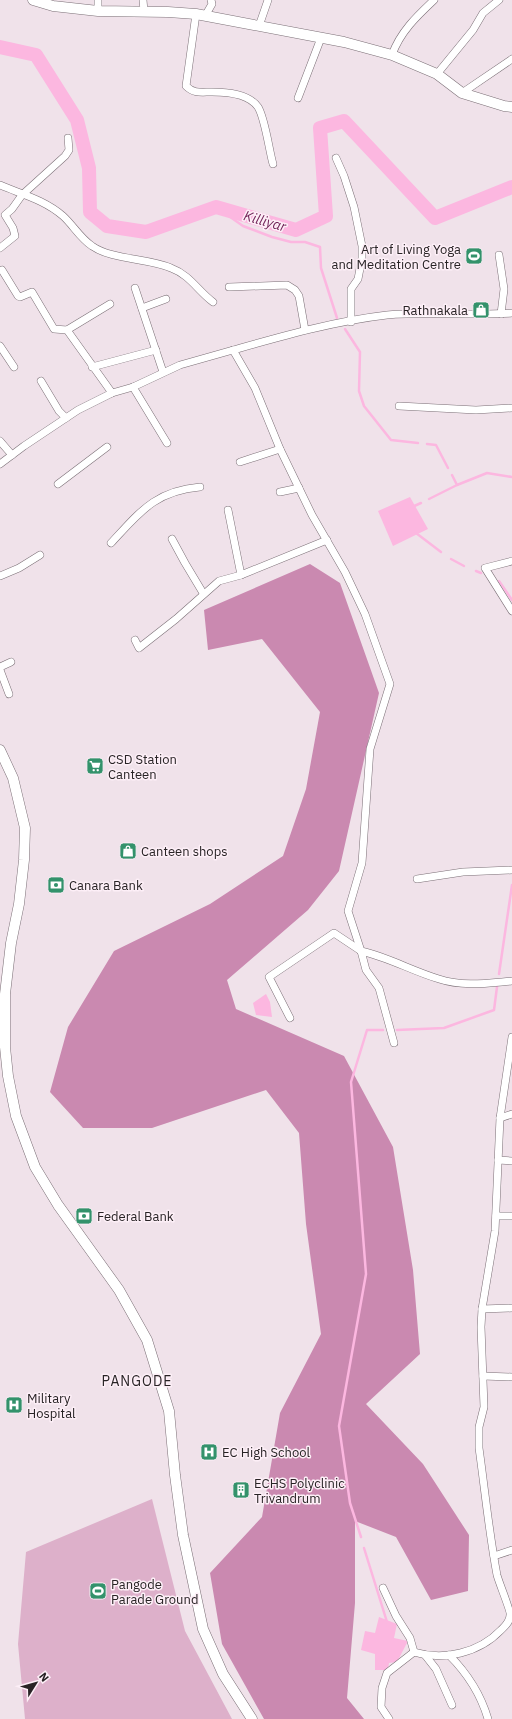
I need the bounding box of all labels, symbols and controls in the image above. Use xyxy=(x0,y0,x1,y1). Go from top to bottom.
water label: Killiyar xyxy=(242,206,289,236)
place label: Art of Living Yoga and Meditation Centre xyxy=(332,241,461,273)
sports icon: Art of Living Yoga and Meditation Centre xyxy=(464,246,484,266)
shop icon: Rathnakala xyxy=(471,300,491,320)
place label: Rathnakala xyxy=(402,302,468,319)
place label: CSD Station Canteen xyxy=(108,751,177,783)
supermarket icon: CSD Station Canteen xyxy=(85,756,105,776)
shop icon: Canteen shops xyxy=(118,841,138,861)
place label: Canteen shops xyxy=(141,843,228,860)
bank icon: Canara Bank xyxy=(46,875,66,895)
place label: Canara Bank xyxy=(69,877,143,894)
bank icon: Federal Bank xyxy=(74,1206,94,1226)
place label: Federal Bank xyxy=(97,1208,174,1225)
district label: PANGODE xyxy=(102,1372,172,1390)
place label: Military Hospital xyxy=(27,1390,76,1422)
hospital icon: Military Hospital xyxy=(4,1395,24,1415)
hospital icon: EC High School xyxy=(199,1442,219,1462)
place label: EC High School xyxy=(222,1444,311,1461)
place label: ECHS Polyclinic Trivandrum xyxy=(254,1475,345,1507)
building icon: ECHS Polyclinic Trivandrum xyxy=(231,1480,251,1500)
place label: Pangode Parade Ground xyxy=(111,1576,198,1608)
sports icon: Pangode Parade Ground xyxy=(88,1581,108,1601)
north arrow xyxy=(16,1663,56,1703)
text: N xyxy=(36,1670,52,1684)

